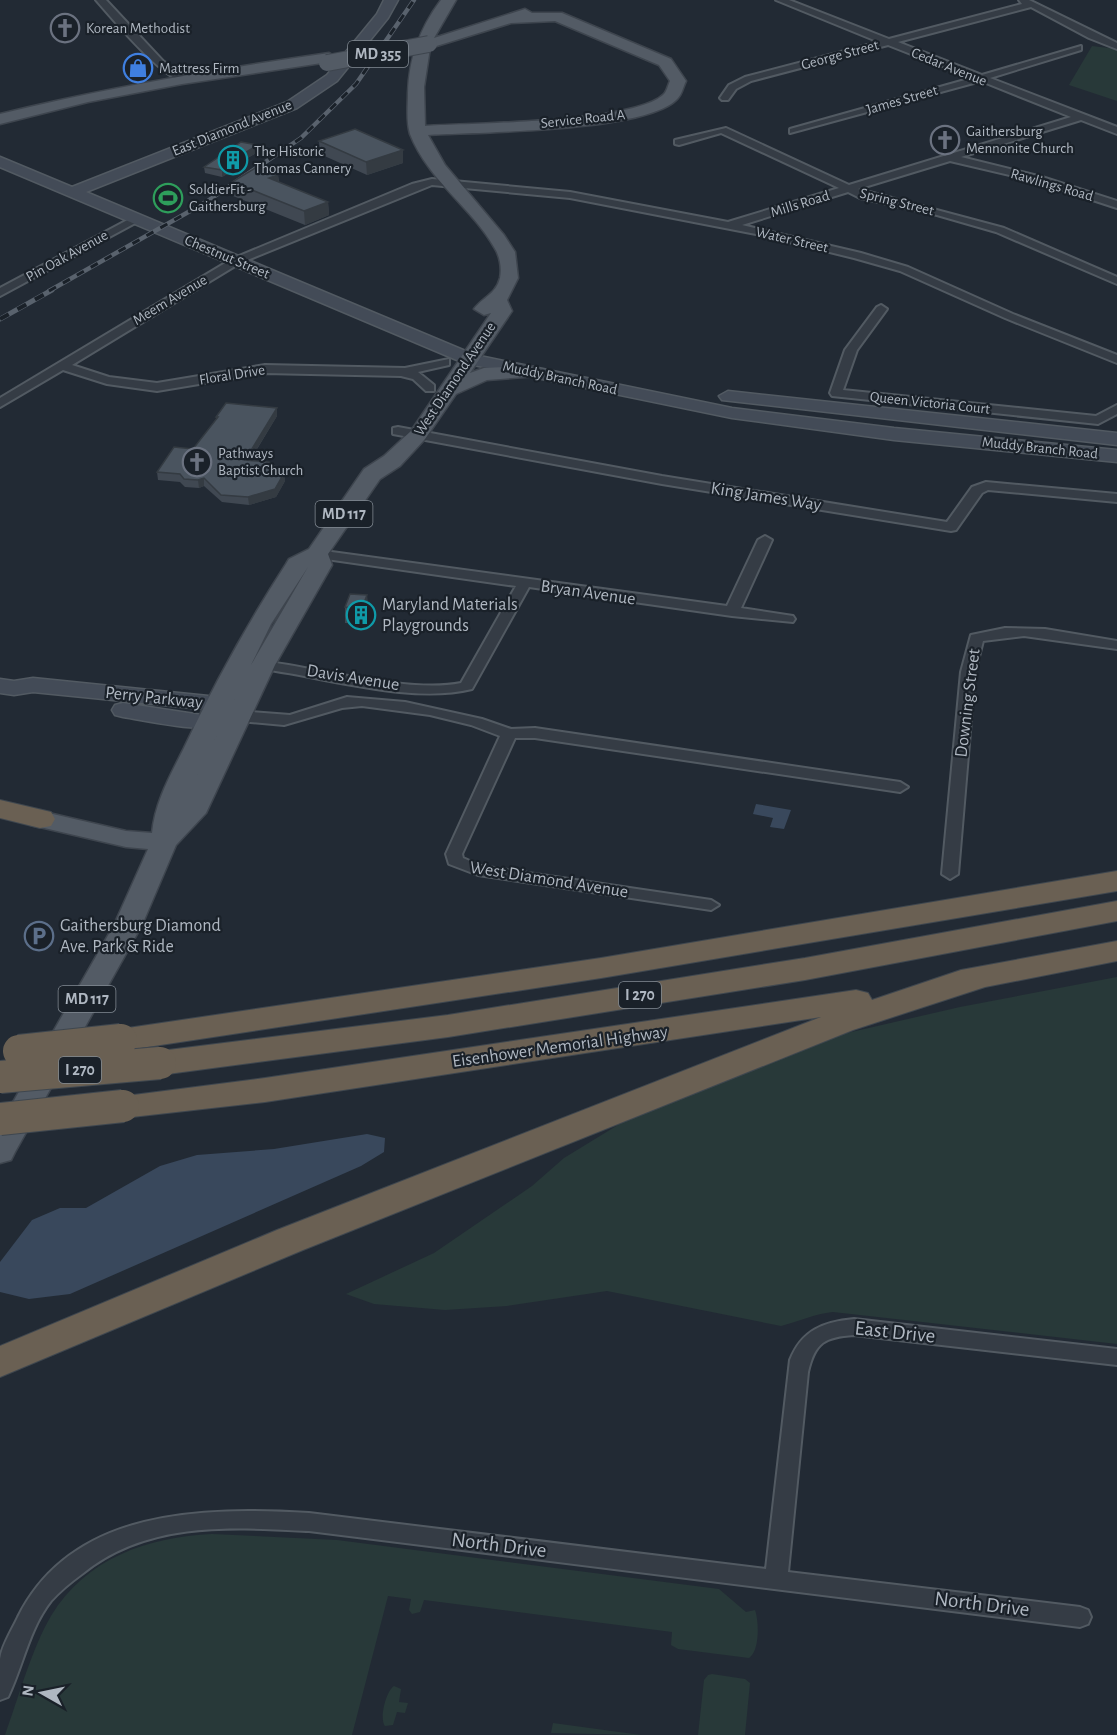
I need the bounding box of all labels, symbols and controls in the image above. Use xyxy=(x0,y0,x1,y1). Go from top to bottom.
church icon: Korean Methodist xyxy=(49,12,81,44)
place label: Korean Methodist xyxy=(86,21,190,36)
street label: George Street xyxy=(800,37,881,73)
road number: MD 355 xyxy=(348,41,408,67)
street label: Cedar Avenue xyxy=(909,45,989,89)
shop icon: Mattress Firm xyxy=(122,52,154,84)
place label: Mattress Firm xyxy=(159,61,240,76)
street label: James Street xyxy=(865,83,940,117)
street label: East Diamond Avenue xyxy=(170,97,294,159)
street label: Service Road A xyxy=(540,107,626,131)
church icon: Gaithersburg Mennonite Church xyxy=(929,124,961,156)
place label: Gaithersburg Mennonite Church xyxy=(966,124,1074,156)
building icon: The Historic Thomas Cannery xyxy=(217,144,249,176)
place label: The Historic Thomas Cannery xyxy=(254,144,352,176)
street label: Rawlings Road xyxy=(1009,166,1095,204)
sports icon: SoldierFit - Gaithersburg xyxy=(152,182,184,214)
place label: SoldierFit - Gaithersburg xyxy=(189,182,266,214)
street label: Spring Street xyxy=(858,186,936,219)
street label: Mills Road xyxy=(769,188,831,220)
street label: Water Street xyxy=(754,224,830,256)
street label: Pin Oak Avenue xyxy=(24,227,111,285)
street label: Chestnut Street xyxy=(182,232,272,282)
street label: Meem Avenue xyxy=(130,272,210,328)
street label: West Diamond Avenue xyxy=(411,319,499,439)
street label: Muddy Branch Road xyxy=(501,359,619,398)
street label: Floral Drive xyxy=(198,362,266,388)
street label: Queen Victoria Court xyxy=(869,389,991,417)
street label: Muddy Branch Road xyxy=(981,434,1099,462)
church icon: Pathways Baptist Church xyxy=(181,446,213,478)
place label: Pathways Baptist Church xyxy=(218,446,303,478)
street label: King James Way xyxy=(709,479,823,515)
road number: MD 117 xyxy=(316,501,372,527)
street label: Bryan Avenue xyxy=(539,577,637,609)
place label: Maryland Materials Playgrounds xyxy=(382,596,518,635)
building icon: Maryland Materials Playgrounds xyxy=(345,599,377,631)
street label: Downing Street xyxy=(952,647,984,758)
street label: Davis Avenue xyxy=(305,662,401,694)
street label: Perry Parkway xyxy=(104,684,204,712)
street label: West Diamond Avenue xyxy=(468,859,630,901)
place label: Gaithersburg Diamond Ave. Park & Ride xyxy=(60,917,221,956)
parking icon: Gaithersburg Diamond Ave. Park & Ride xyxy=(23,920,55,952)
road number: I 270 xyxy=(619,982,661,1008)
road number: MD 117 xyxy=(58,986,116,1012)
street label: Eisenhower Memorial Highway xyxy=(451,1023,669,1071)
road number: I 270 xyxy=(59,1057,101,1083)
street label: East Drive xyxy=(854,1317,936,1347)
street label: North Drive xyxy=(450,1529,548,1561)
street label: North Drive xyxy=(933,1588,1031,1620)
north arrow xyxy=(12,1663,72,1723)
text: N xyxy=(19,1684,37,1698)

